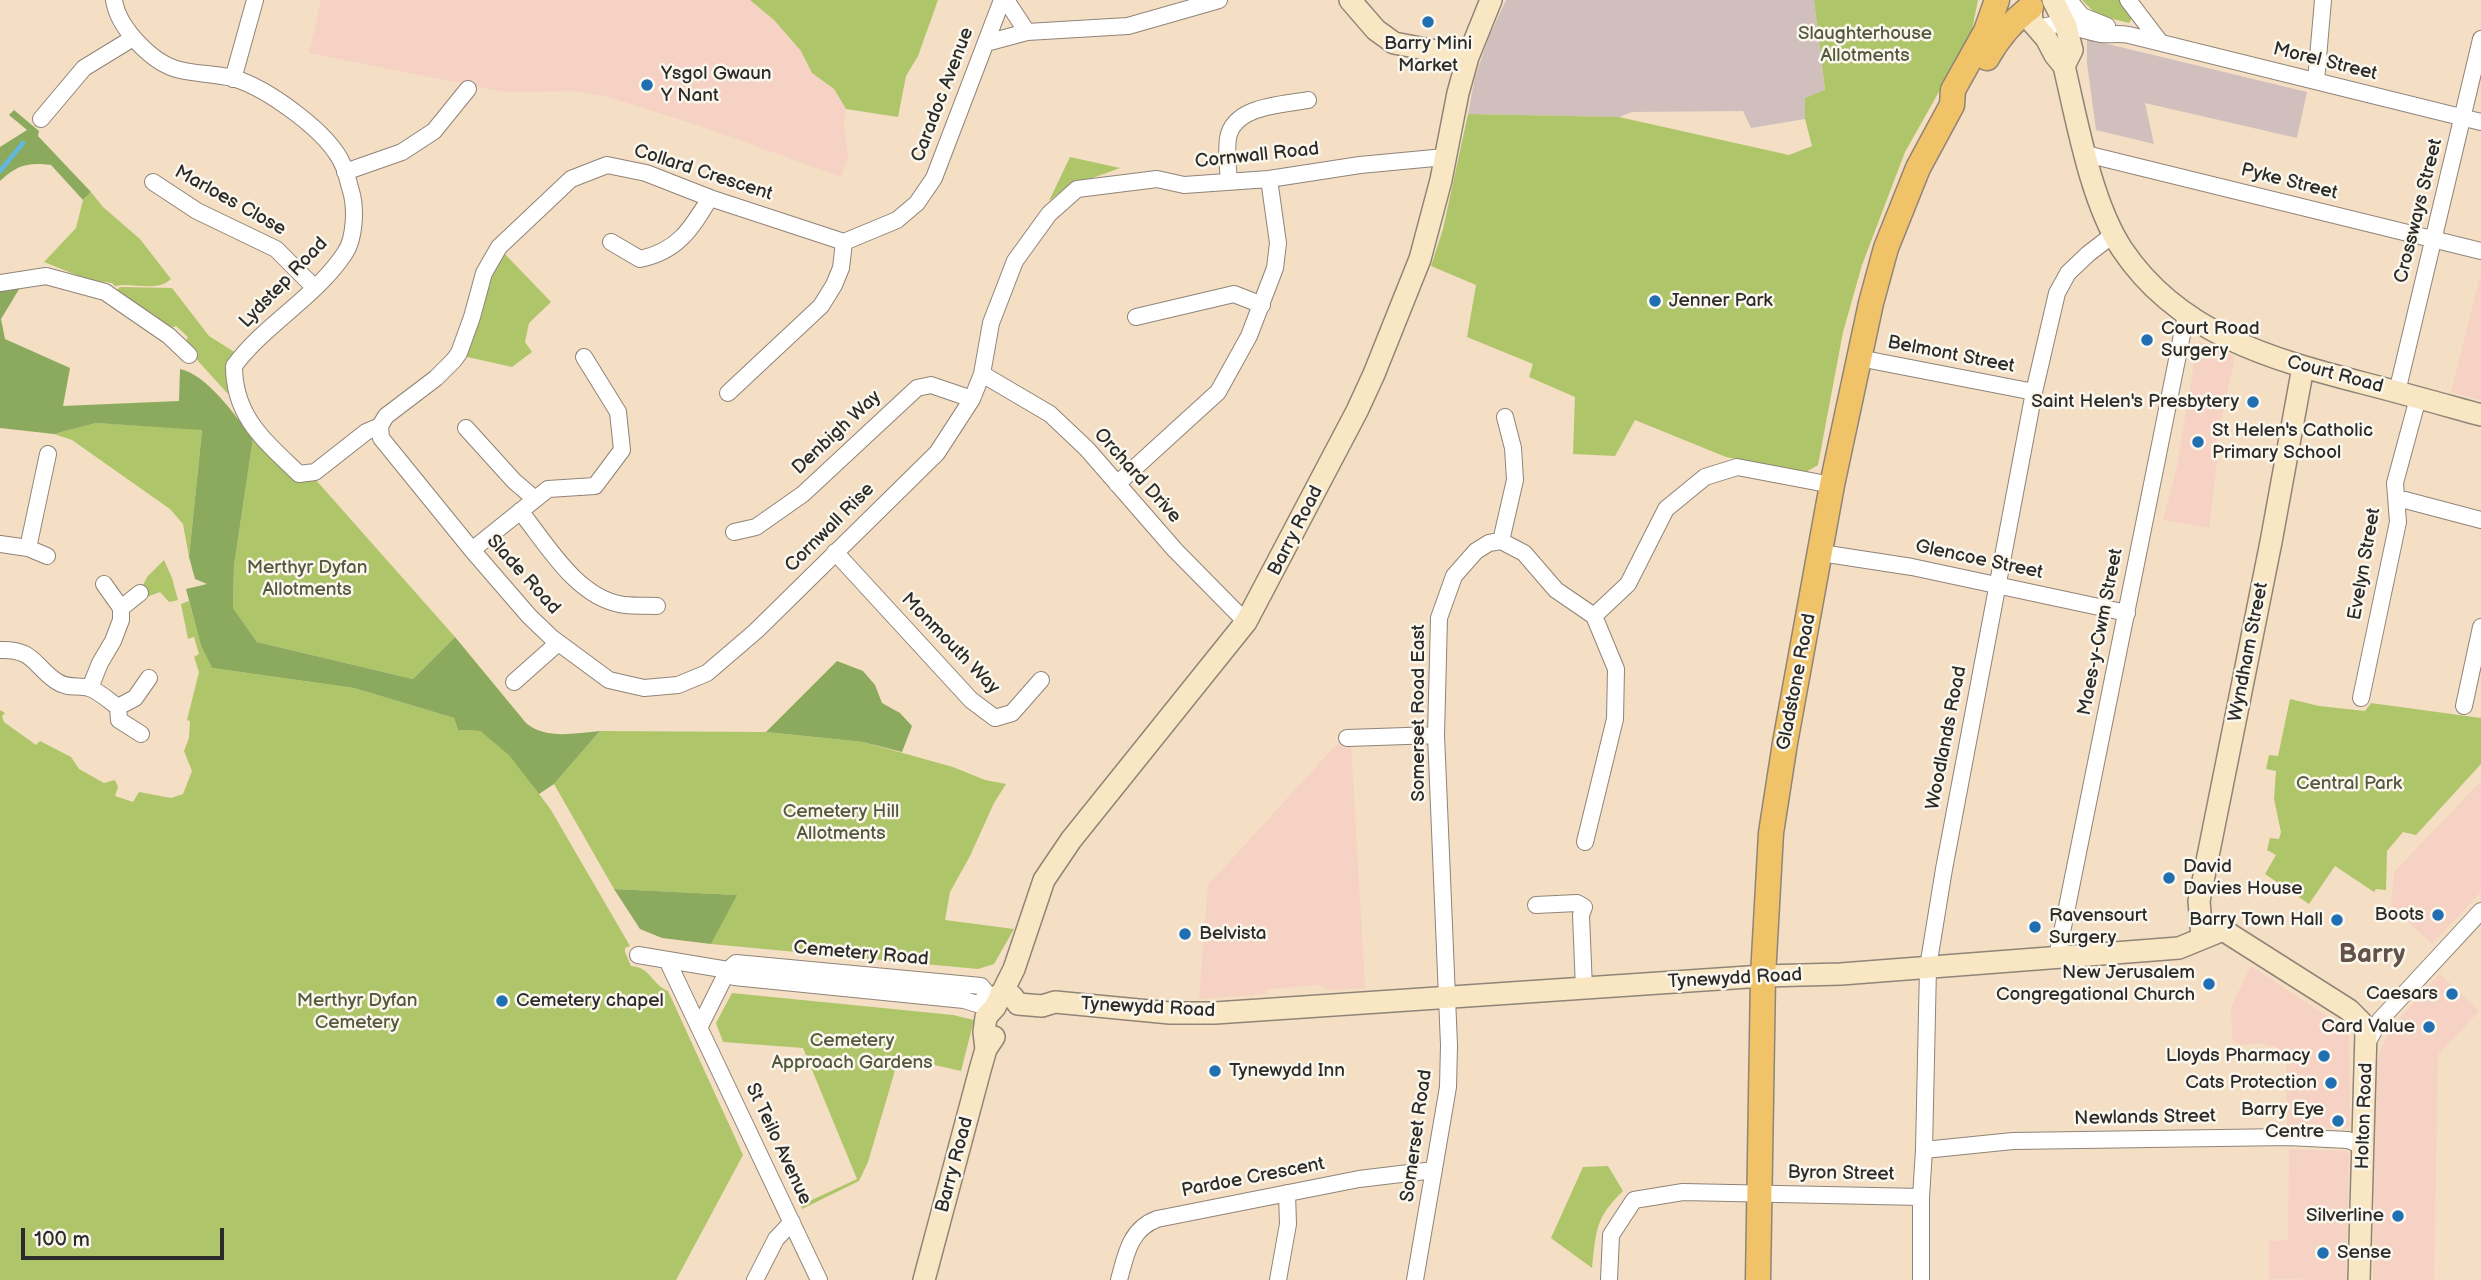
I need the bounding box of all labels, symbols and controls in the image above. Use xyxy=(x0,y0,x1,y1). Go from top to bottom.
marker: Barry Mini Market xyxy=(1420,14,1436,30)
park label: Slaughterhouse Allotments xyxy=(1798,23,1932,67)
street label: Caradoc Avenue xyxy=(907,25,979,165)
place label: Barry Mini Market xyxy=(1384,33,1472,77)
street label: Morel Street xyxy=(2271,38,2379,86)
place label: Ysgol Gwaun Y Nant xyxy=(661,63,772,107)
marker: Ysgol Gwaun Y Nant xyxy=(639,77,655,93)
street label: Crossways Street xyxy=(2390,136,2448,286)
street label: Cornwall Road xyxy=(1194,138,1320,174)
street label: Collard Crescent xyxy=(631,140,775,206)
street label: Pyke Street xyxy=(2238,159,2340,205)
street label: Marloes Close xyxy=(170,161,290,241)
street label: Lydstep Road xyxy=(235,233,333,333)
place label: Jenner Park xyxy=(1669,290,1773,312)
marker: Jenner Park xyxy=(1647,293,1663,309)
place label: Court Road Surgery xyxy=(2161,318,2260,362)
street label: Belmont Street xyxy=(1886,332,2016,378)
marker: Court Road Surgery xyxy=(2139,332,2155,348)
street label: Court Road xyxy=(2284,351,2386,399)
street label: Denbigh Way xyxy=(788,386,886,480)
place label: Saint Helen's Presbytery xyxy=(2031,391,2239,413)
marker: Saint Helen's Presbytery xyxy=(2245,394,2261,410)
place label: St Helen's Catholic Primary School xyxy=(2212,420,2373,464)
street label: Orchard Drive xyxy=(1089,424,1185,528)
marker: St Helen's Catholic Primary School xyxy=(2190,434,2206,450)
street label: Cornwall Rise xyxy=(780,478,880,578)
street label: Barry Road xyxy=(1264,482,1328,580)
street label: Evelyn Street xyxy=(2344,506,2386,622)
street label: Slade Road xyxy=(481,530,565,620)
street label: Glencoe Street xyxy=(1913,535,2045,585)
street label: Maes-y-Cwm Street xyxy=(2074,547,2128,717)
park label: Merthyr Dyfan Allotments xyxy=(247,557,367,601)
street label: Wyndham Street xyxy=(2224,580,2274,724)
street label: Monmouth Way xyxy=(896,589,1004,699)
street label: Gladstone Road xyxy=(1773,612,1821,752)
street label: Somerset Road East xyxy=(1408,624,1430,802)
street label: Woodlands Road xyxy=(1922,664,1972,812)
park label: Central Park xyxy=(2296,773,2402,795)
park label: Cemetery Hill Allotments xyxy=(783,801,899,845)
place label: David Davies House xyxy=(2183,856,2302,900)
marker: David Davies House xyxy=(2161,870,2177,886)
place label: Boots xyxy=(2375,904,2424,926)
place label: Ravensourt Surgery xyxy=(2049,905,2148,949)
marker: Boots xyxy=(2430,907,2446,923)
place label: Barry Town Hall xyxy=(2189,909,2323,931)
marker: Barry Town Hall xyxy=(2329,912,2345,928)
marker: Ravensourt Surgery xyxy=(2027,919,2043,935)
place label: Belvista xyxy=(1199,923,1267,945)
marker: Belvista xyxy=(1177,926,1193,942)
street label: Cemetery Road xyxy=(792,937,930,971)
district label: Barry xyxy=(2339,939,2405,971)
place label: New Jerusalem Congregational Church xyxy=(1996,962,2195,1006)
street label: Tynewydd Road xyxy=(1667,964,1803,994)
marker: New Jerusalem Congregational Church xyxy=(2201,976,2217,992)
place label: Caesars xyxy=(2366,983,2438,1005)
marker: Caesars xyxy=(2444,986,2460,1002)
park label: Merthyr Dyfan Cemetery xyxy=(297,990,417,1034)
place label: Cemetery chapel xyxy=(516,990,664,1012)
marker: Cemetery chapel xyxy=(494,993,510,1009)
street label: Tynewydd Road xyxy=(1080,993,1216,1023)
place label: Card Value xyxy=(2321,1016,2415,1038)
marker: Card Value xyxy=(2421,1019,2437,1035)
park label: Cemetery Approach Gardens xyxy=(771,1030,933,1074)
place label: Lloyds Pharmacy xyxy=(2166,1045,2310,1067)
marker: Lloyds Pharmacy xyxy=(2316,1048,2332,1064)
place label: Tynewydd Inn xyxy=(1229,1060,1345,1082)
street label: Holton Road xyxy=(2352,1062,2378,1170)
marker: Tynewydd Inn xyxy=(1207,1063,1223,1079)
street label: Somerset Road xyxy=(1396,1068,1438,1204)
place label: Cats Protection xyxy=(2185,1072,2317,1094)
marker: Cats Protection xyxy=(2323,1075,2339,1091)
street label: St Teilo Avenue xyxy=(740,1080,816,1208)
place label: Barry Eye Centre xyxy=(2241,1099,2324,1143)
street label: Newlands Street xyxy=(2074,1105,2216,1131)
marker: Barry Eye Centre xyxy=(2330,1113,2346,1129)
street label: Barry Road xyxy=(931,1115,979,1215)
street label: Pardoe Crescent xyxy=(1180,1153,1326,1203)
street label: Byron Street xyxy=(1787,1162,1895,1186)
place label: Silverline xyxy=(2306,1205,2384,1227)
marker: Silverline xyxy=(2390,1208,2406,1224)
scale bar xyxy=(24,1214,228,1258)
text: 100 m xyxy=(34,1227,90,1252)
place label: Sense xyxy=(2337,1242,2391,1264)
marker: Sense xyxy=(2315,1245,2331,1261)

